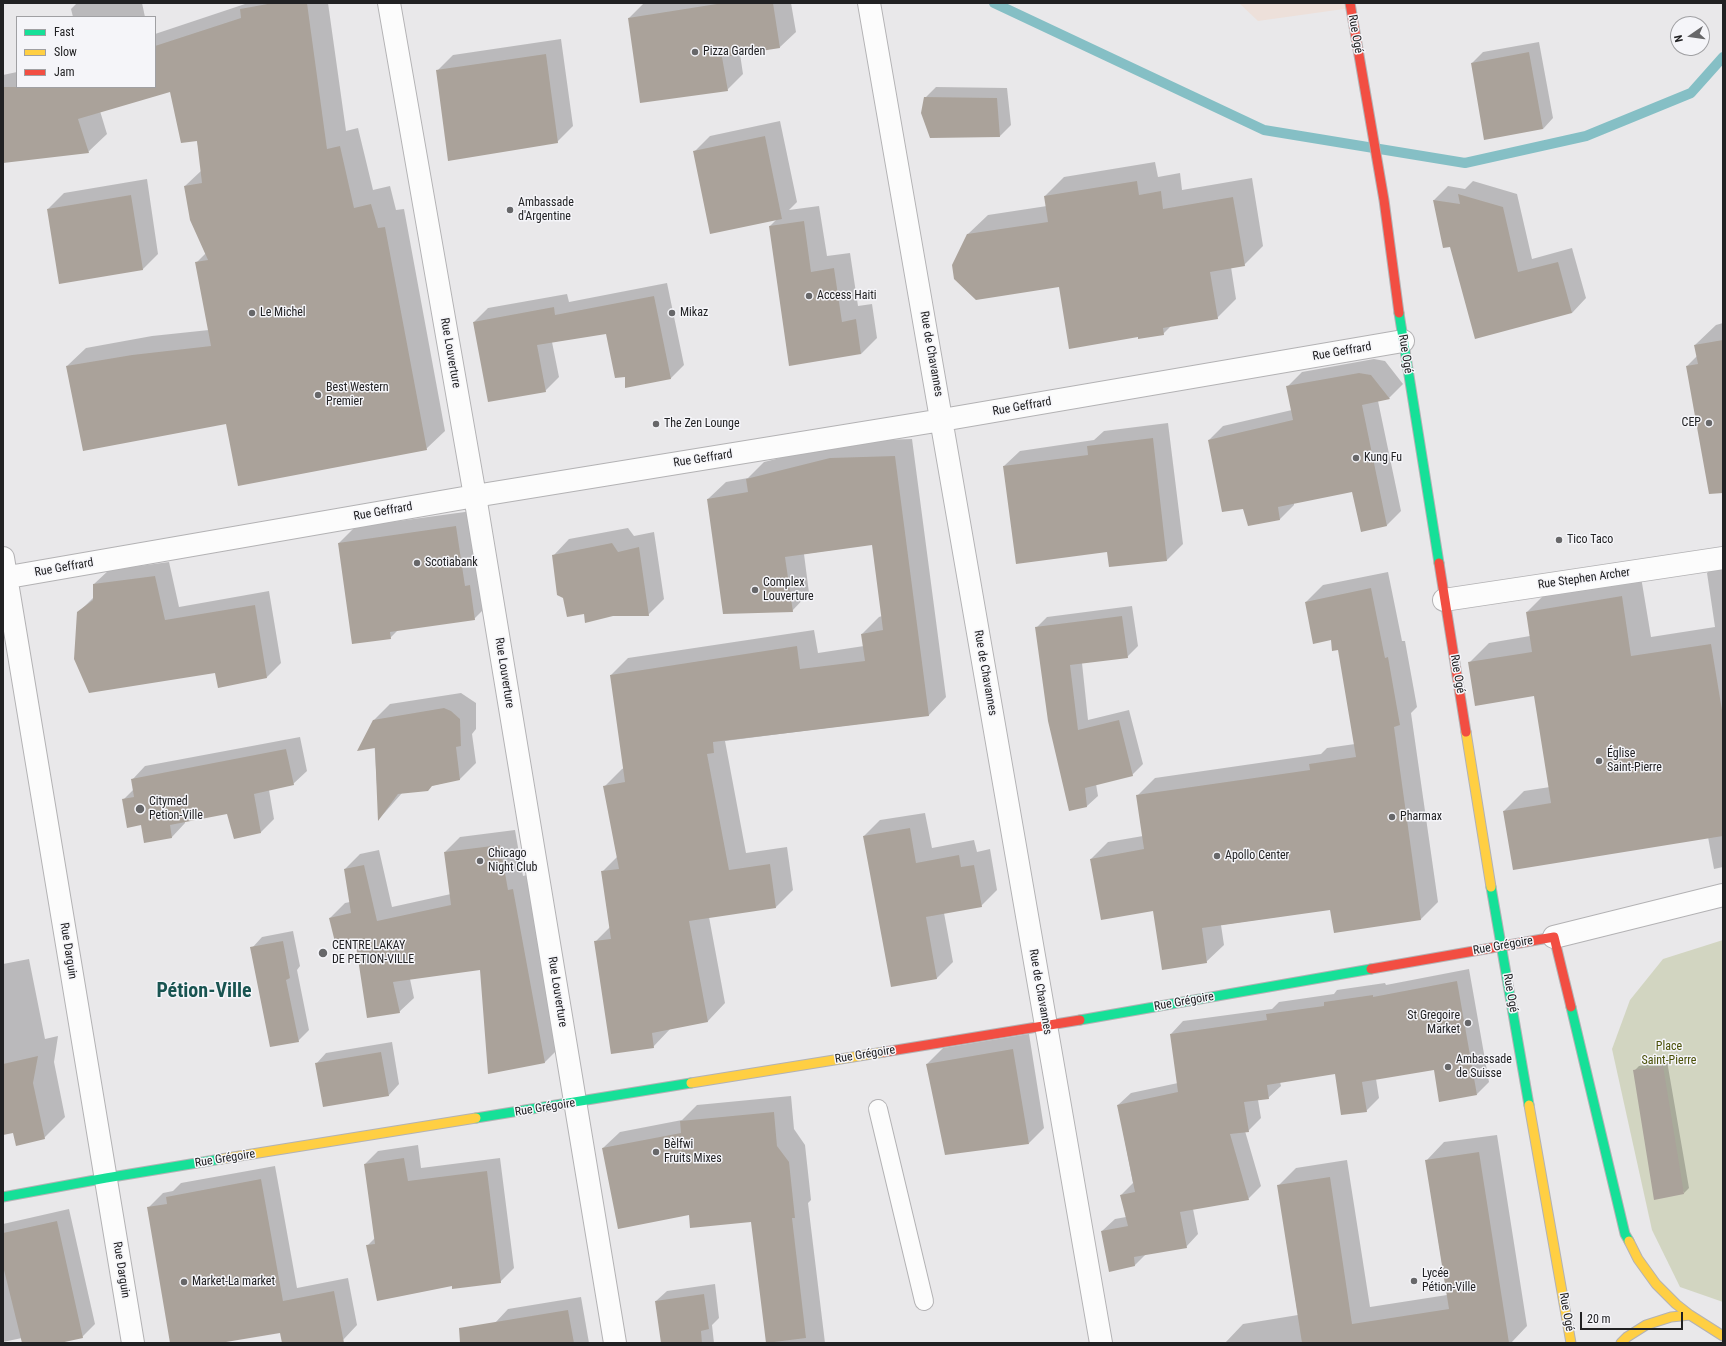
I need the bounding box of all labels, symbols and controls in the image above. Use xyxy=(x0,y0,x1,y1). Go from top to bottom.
street label: Rue Ogé xyxy=(1344,13,1366,55)
legend xyxy=(16,16,156,88)
north arrow xyxy=(1670,16,1710,56)
text: Fast xyxy=(54,25,74,39)
text: N xyxy=(1672,34,1686,43)
text: Slow xyxy=(54,45,77,59)
place label: Pizza Garden xyxy=(703,45,765,59)
marker: Pizza Garden xyxy=(690,47,700,57)
text: Jam xyxy=(54,65,75,79)
place label: Ambassade d'Argentine xyxy=(518,196,574,224)
marker: Ambassade d'Argentine xyxy=(505,205,515,215)
place label: Access Haiti xyxy=(817,289,877,303)
marker: Access Haiti xyxy=(804,291,814,301)
place label: Le Michel xyxy=(260,306,306,320)
place label: Mikaz xyxy=(680,306,708,320)
marker: Le Michel xyxy=(247,308,257,318)
marker: Mikaz xyxy=(667,308,677,318)
street label: Rue de Chavannes xyxy=(916,310,946,398)
street label: Rue Louverture xyxy=(437,317,463,389)
street label: Rue Ogé xyxy=(1395,333,1415,375)
street label: Rue Geffrard xyxy=(1311,340,1373,364)
place label: Best Western Premier xyxy=(326,381,389,409)
marker: Best Western Premier xyxy=(313,390,323,400)
street label: Rue Geffrard xyxy=(991,395,1053,419)
place label: CEP xyxy=(1682,416,1701,430)
place label: The Zen Lounge xyxy=(664,417,740,431)
marker: CEP xyxy=(1704,418,1714,428)
marker: The Zen Lounge xyxy=(651,419,661,429)
street label: Rue Geffrard xyxy=(672,447,734,471)
place label: Kung Fu xyxy=(1364,451,1402,465)
marker: Kung Fu xyxy=(1351,453,1361,463)
street label: Rue Geffrard xyxy=(352,500,414,524)
place label: Tico Taco xyxy=(1567,533,1613,547)
marker: Tico Taco xyxy=(1554,535,1564,545)
street label: Rue Geffrard xyxy=(33,556,95,580)
place label: Scotiabank xyxy=(425,556,478,570)
marker: Scotiabank xyxy=(412,558,422,568)
street label: Rue Stephen Archer xyxy=(1537,565,1631,593)
place label: Complex Louverture xyxy=(763,576,814,604)
marker: Complex Louverture xyxy=(750,585,760,595)
street label: Rue de Chavannes xyxy=(970,629,1000,717)
street label: Rue Louverture xyxy=(491,637,517,709)
street label: Rue Ogé xyxy=(1446,653,1468,695)
place label: Église Saint-Pierre xyxy=(1607,747,1662,775)
marker: Église Saint-Pierre xyxy=(1594,756,1604,766)
place label: Citymed Petion-Ville xyxy=(149,795,203,823)
marker: Citymed Petion-Ville xyxy=(134,803,146,815)
place label: Pharmax xyxy=(1400,810,1442,824)
marker: Pharmax xyxy=(1387,812,1397,822)
place label: Chicago Night Club xyxy=(488,847,537,875)
place label: Apollo Center xyxy=(1225,849,1289,863)
marker: Apollo Center xyxy=(1212,851,1222,861)
marker: Chicago Night Club xyxy=(475,856,485,866)
street label: Rue Darguin xyxy=(56,922,80,980)
street label: Rue Grégoire xyxy=(1472,934,1534,958)
place label: CENTRE LAKAY DE PETION-VILLE xyxy=(332,939,414,967)
marker: CENTRE LAKAY DE PETION-VILLE xyxy=(317,947,329,959)
street label: Rue de Chavannes xyxy=(1025,948,1055,1036)
street label: Rue Louverture xyxy=(544,956,570,1028)
street label: Rue Ogé xyxy=(1499,972,1521,1014)
district label: Pétion-Ville xyxy=(156,980,252,1004)
street label: Rue Grégoire xyxy=(1153,990,1215,1014)
place label: St Gregoire Market xyxy=(1407,1009,1460,1037)
marker: St Gregoire Market xyxy=(1463,1018,1473,1028)
park label: Place Saint-Pierre xyxy=(1642,1040,1696,1068)
street label: Rue Grégoire xyxy=(834,1043,896,1067)
place label: Ambassade de Suisse xyxy=(1456,1053,1512,1081)
marker: Ambassade de Suisse xyxy=(1443,1062,1453,1072)
street label: Rue Grégoire xyxy=(514,1096,576,1120)
place label: Bèlfwi Fruits Mixes xyxy=(664,1138,722,1166)
street label: Rue Grégoire xyxy=(194,1147,256,1171)
marker: Bèlfwi Fruits Mixes xyxy=(651,1147,661,1157)
street label: Rue Darguin xyxy=(109,1241,133,1299)
place label: Lycée Pétion-Ville xyxy=(1422,1267,1476,1295)
place label: Market-La market xyxy=(192,1275,275,1289)
marker: Lycée Pétion-Ville xyxy=(1409,1276,1419,1286)
marker: Market-La market xyxy=(179,1277,189,1287)
street label: Rue Ogé xyxy=(1555,1291,1577,1333)
scale bar xyxy=(1582,1304,1685,1330)
text: 20 m xyxy=(1587,1312,1611,1326)

